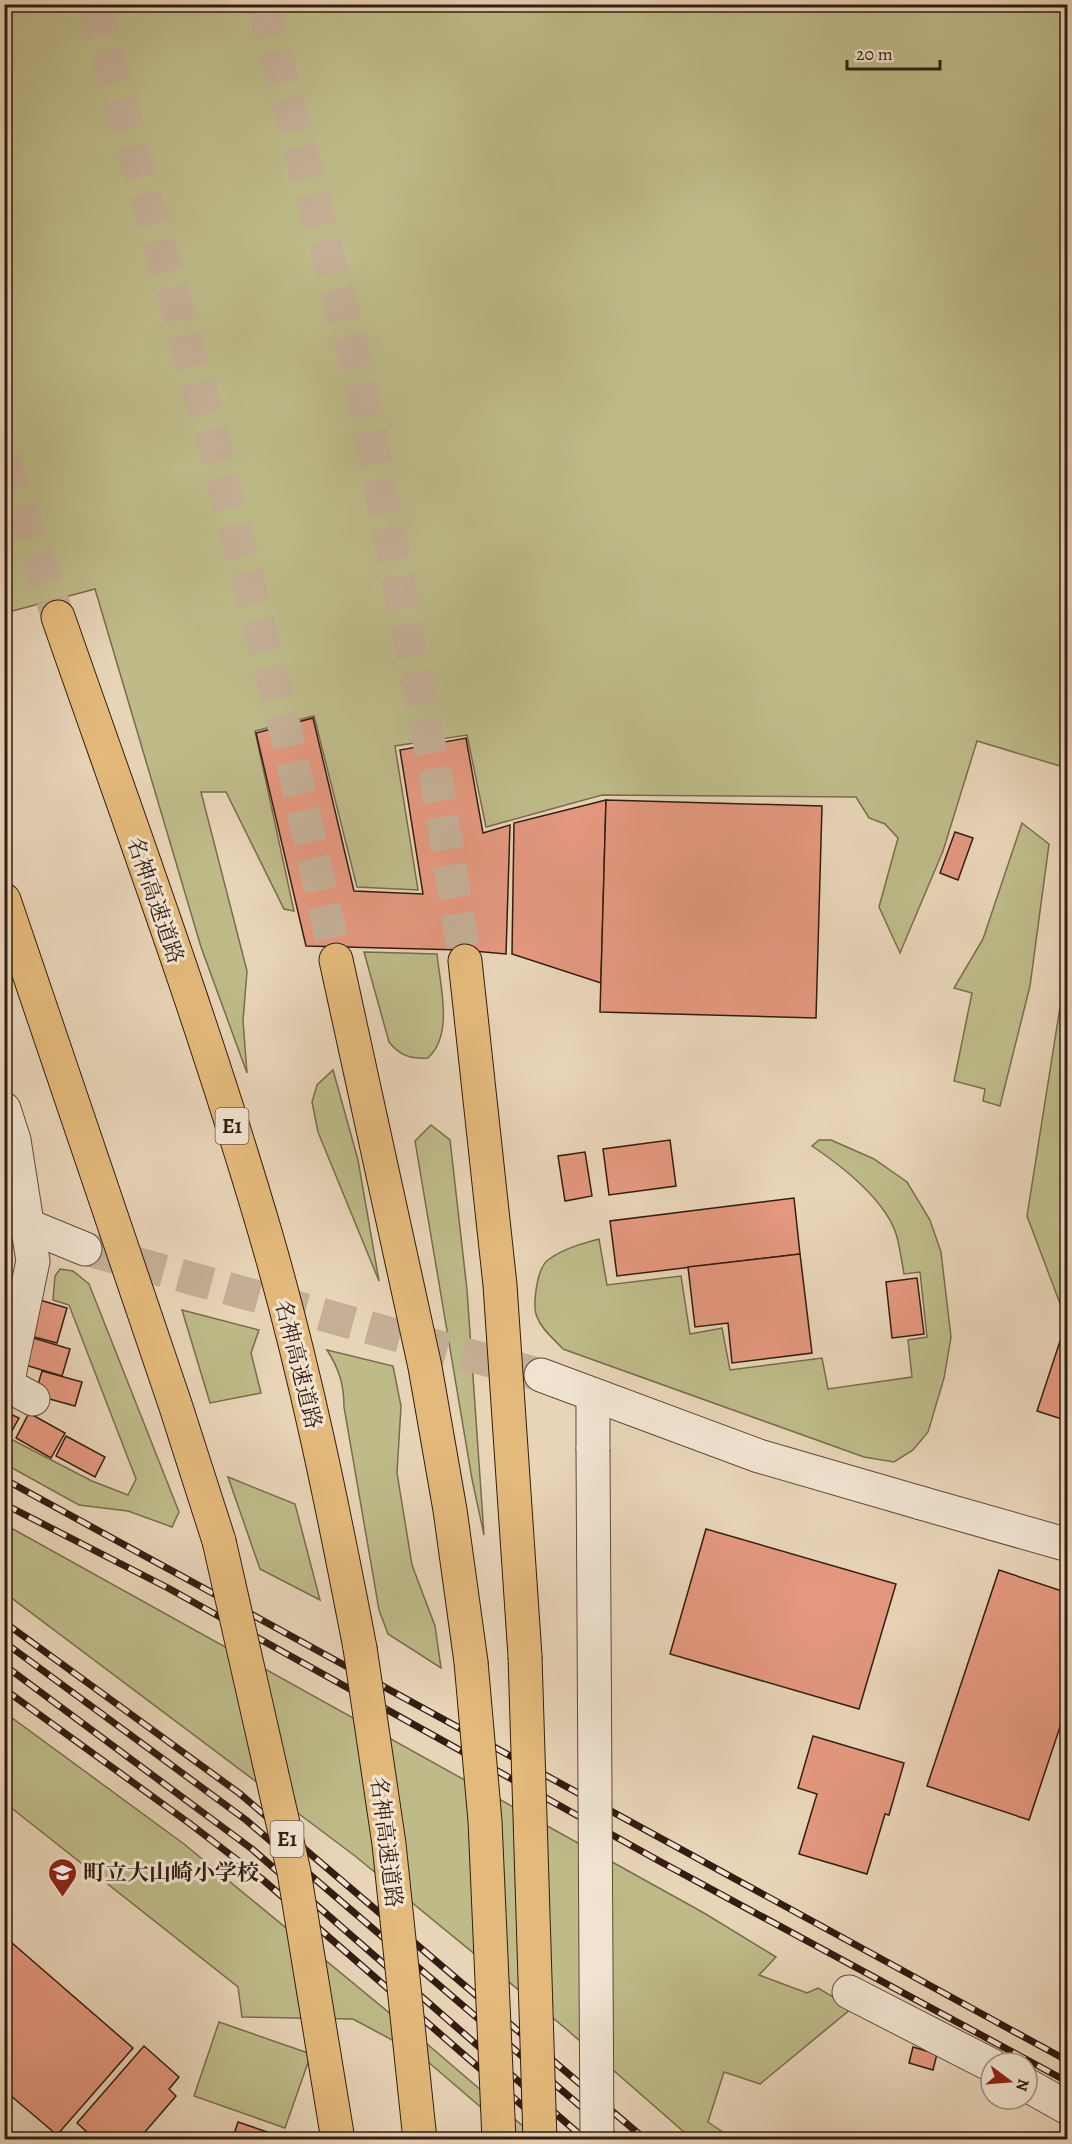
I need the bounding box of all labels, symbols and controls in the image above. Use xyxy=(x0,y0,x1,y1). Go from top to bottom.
scale bar xyxy=(847,33,940,71)
text: 20 m xyxy=(856,42,893,66)
street label: 名神高速道路 xyxy=(119,833,191,968)
road number: E1 xyxy=(216,1108,248,1144)
street label: 名神高速道路 xyxy=(268,1297,329,1432)
street label: 名神高速道路 xyxy=(363,1775,409,1909)
road number: E1 xyxy=(270,1821,304,1857)
school or university icon: 町立大山崎小学校 xyxy=(46,1856,78,1898)
place label: 町立大山崎小学校 xyxy=(83,1858,259,1888)
north arrow xyxy=(979,2051,1039,2111)
text: N xyxy=(1010,2076,1035,2094)

